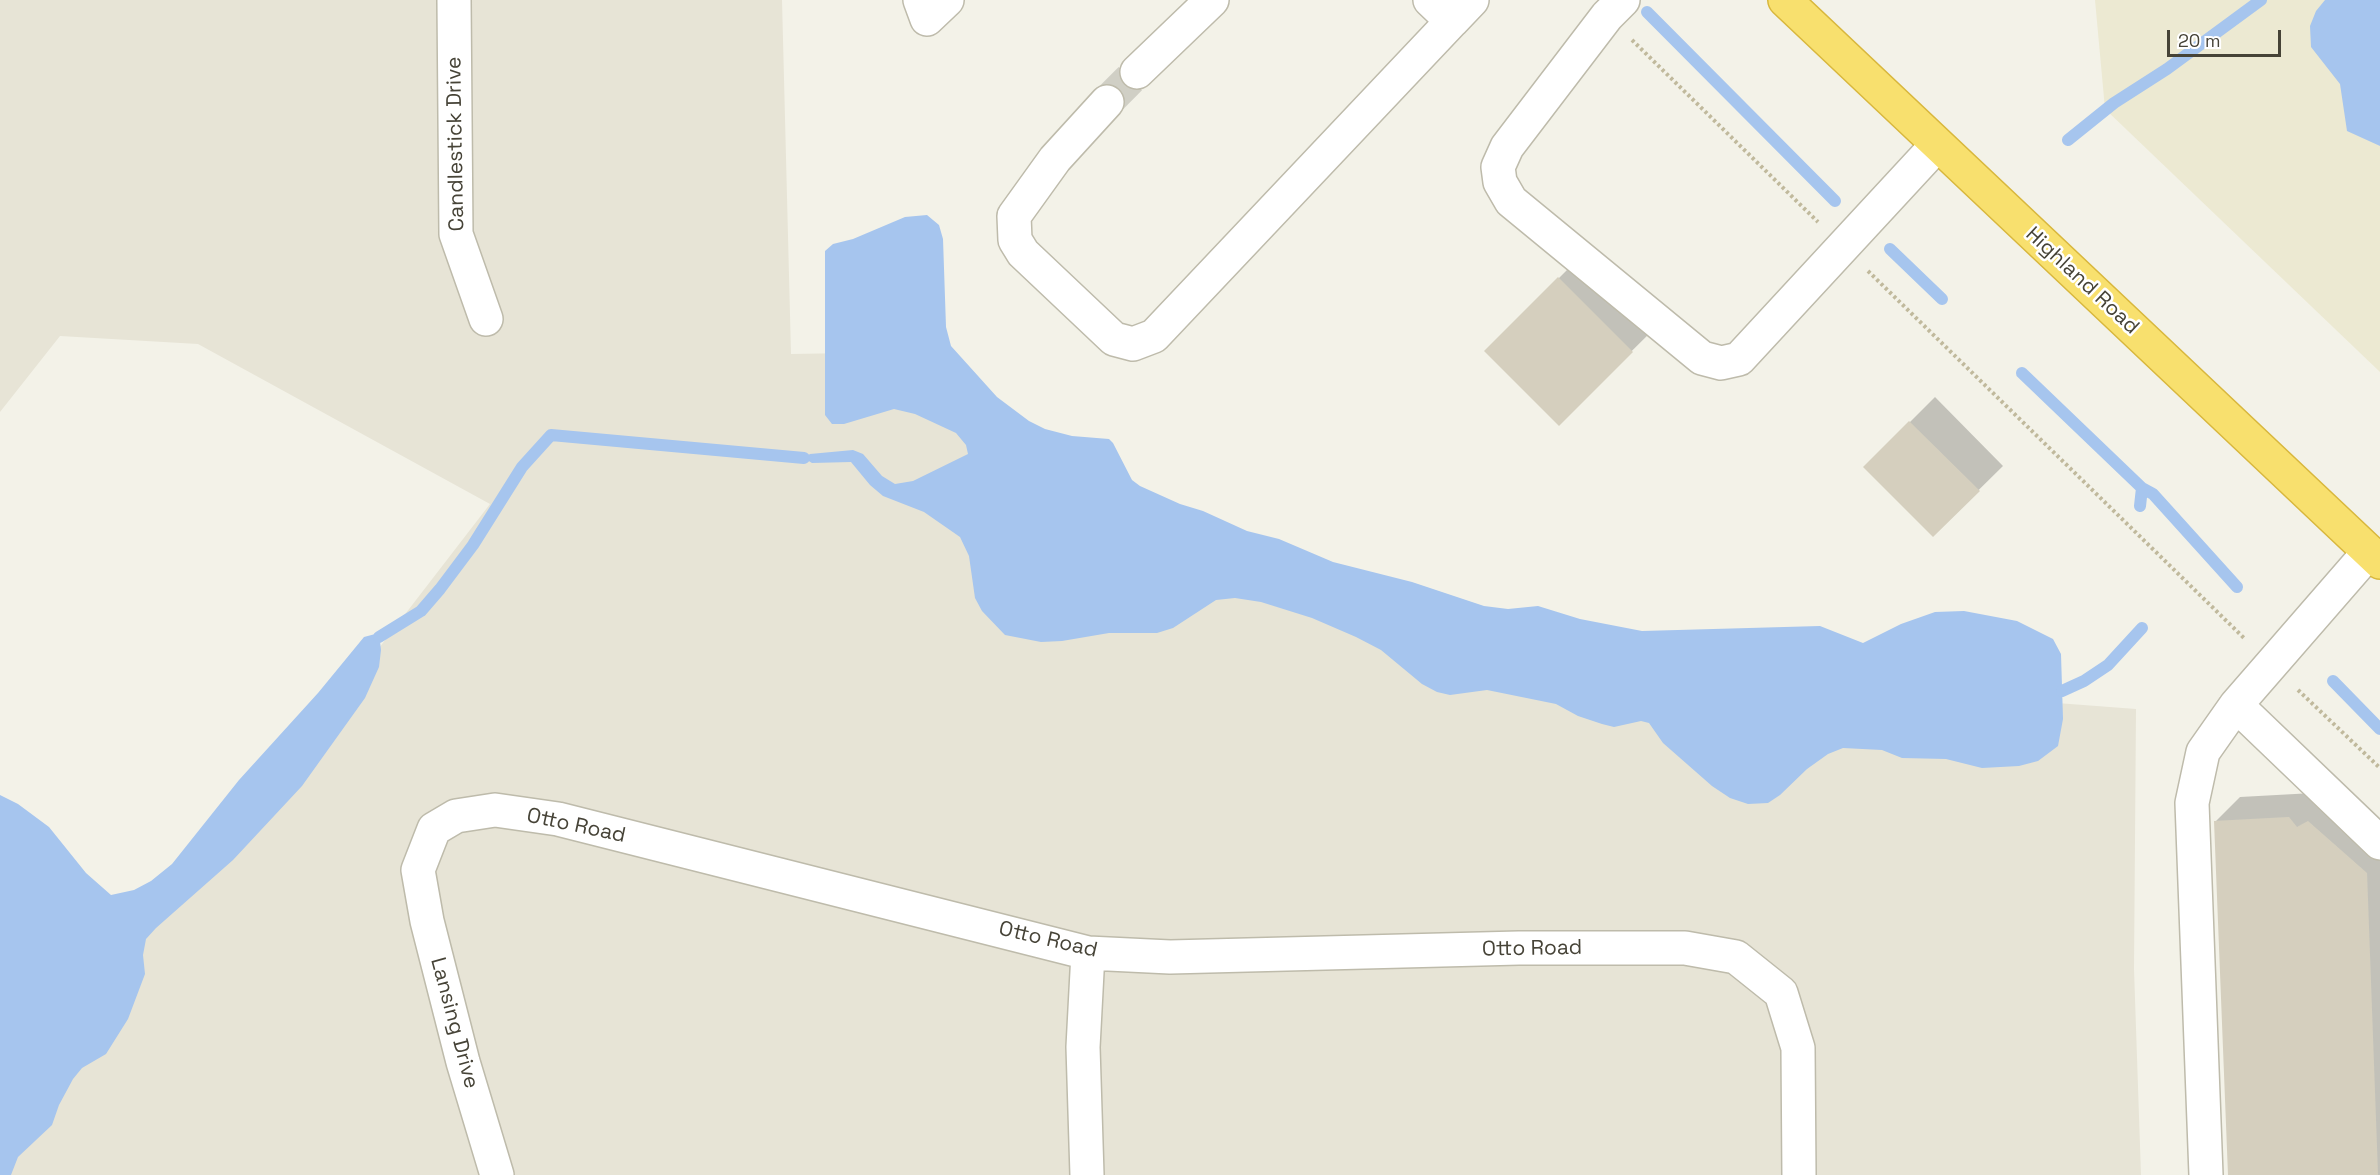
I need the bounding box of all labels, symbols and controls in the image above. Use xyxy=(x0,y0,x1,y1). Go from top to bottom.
scale bar xyxy=(2170,18,2284,56)
text: 20 m xyxy=(2178,29,2221,52)
street label: Candlestick Drive xyxy=(442,56,470,232)
street label: Highland Road xyxy=(2020,222,2144,340)
street label: Otto Road xyxy=(524,803,628,849)
street label: Otto Road xyxy=(996,916,1100,964)
street label: Otto Road xyxy=(1482,936,1582,962)
street label: Lansing Drive xyxy=(424,955,484,1091)

